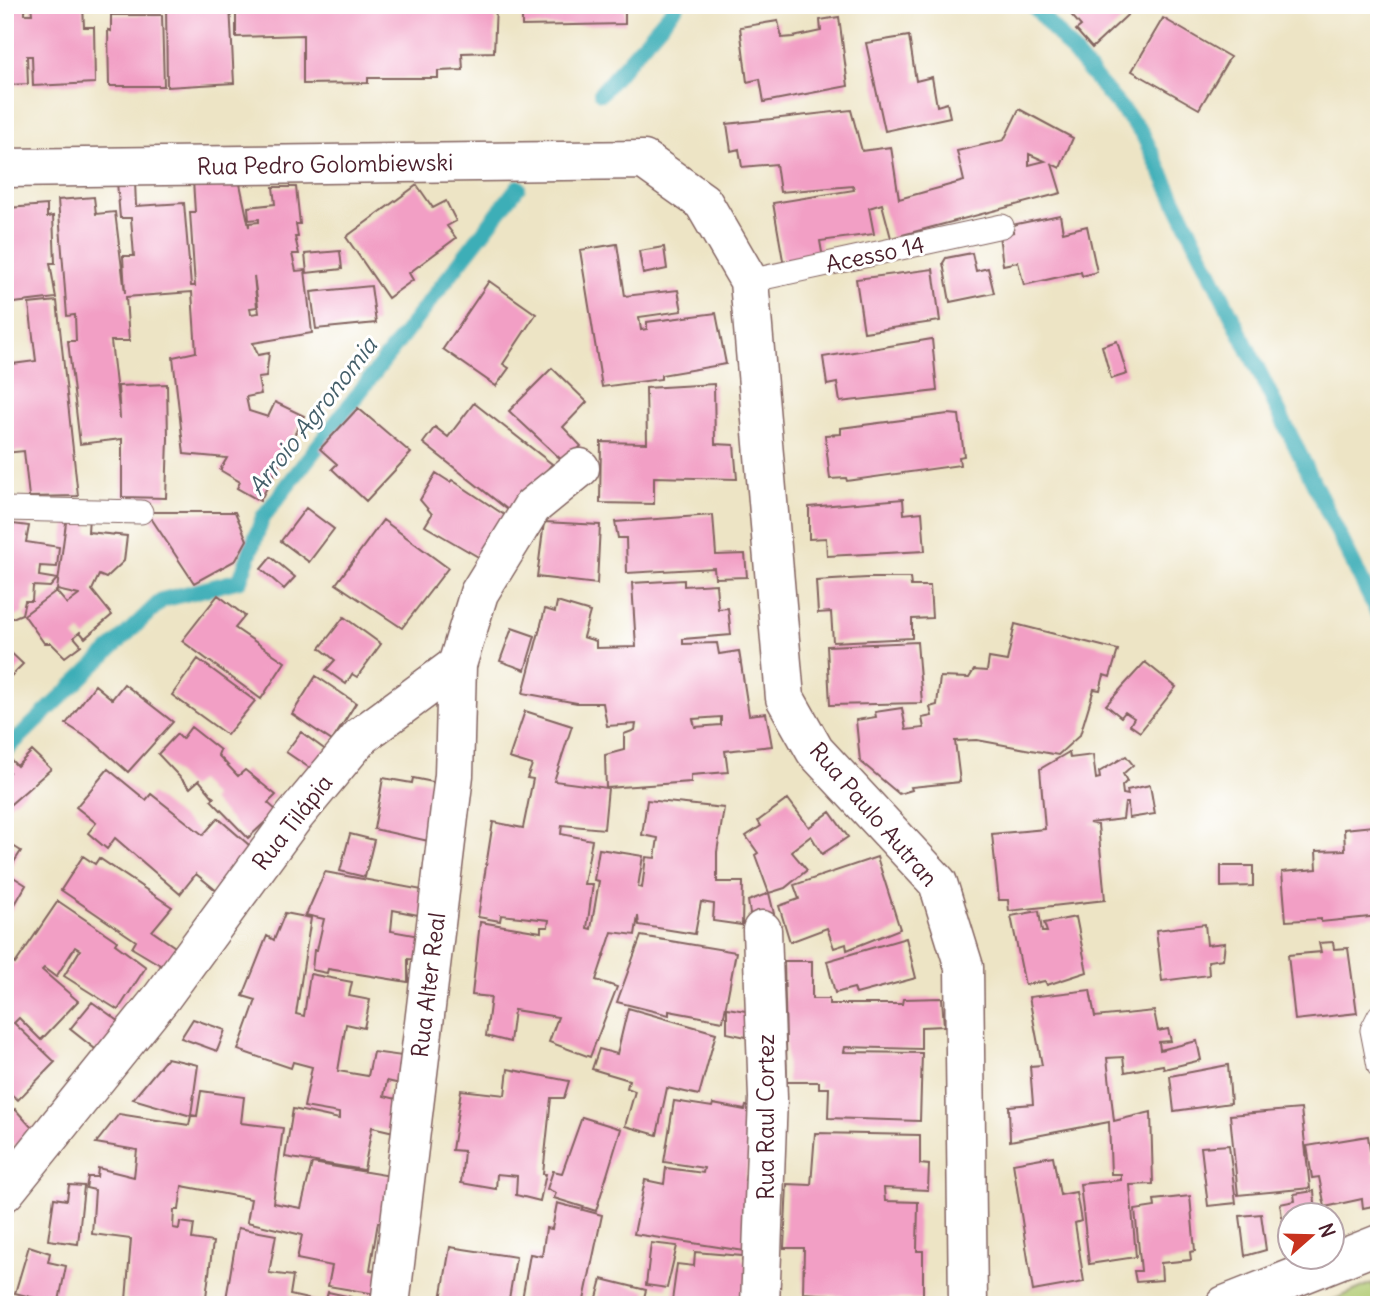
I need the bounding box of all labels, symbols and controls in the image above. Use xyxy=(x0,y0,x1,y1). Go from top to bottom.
street label: Rua Pedro Golombiewski xyxy=(197,147,453,181)
street label: Acesso 14 xyxy=(823,229,927,279)
water label: Arroio Agronomia xyxy=(241,330,384,501)
street label: Rua Paulo Autran xyxy=(804,736,944,892)
street label: Rua Tilápia xyxy=(246,768,338,876)
street label: Rua Alter Real xyxy=(405,911,451,1059)
street label: Rua Raul Cortez xyxy=(751,1034,780,1200)
north arrow xyxy=(1276,1202,1346,1272)
text: N xyxy=(1313,1220,1340,1240)

